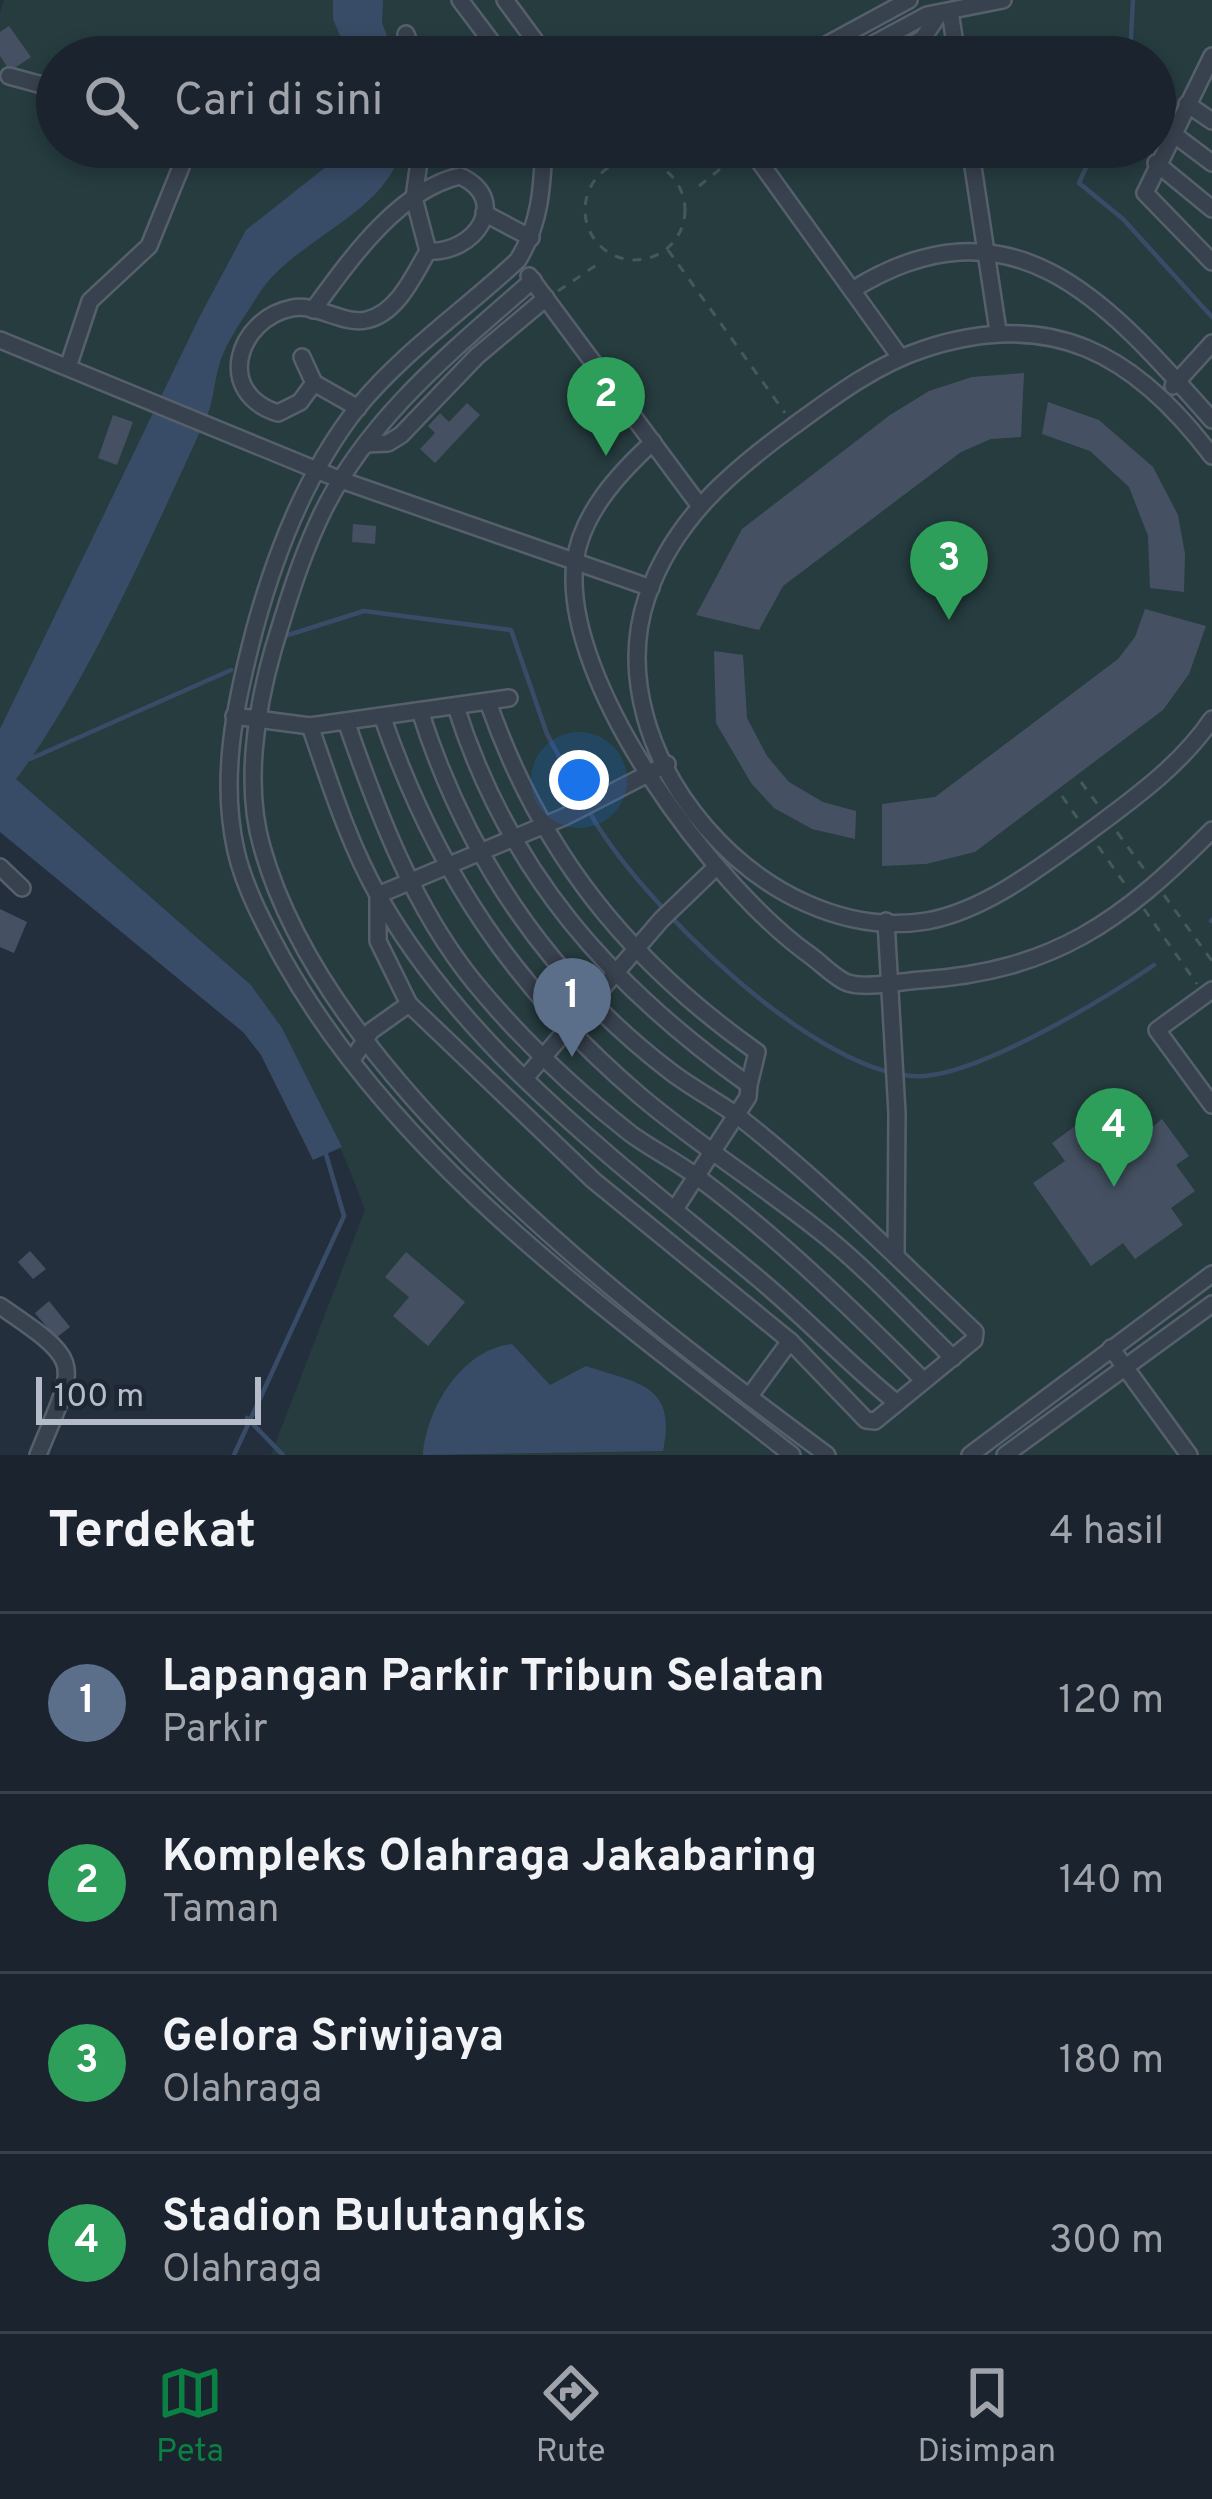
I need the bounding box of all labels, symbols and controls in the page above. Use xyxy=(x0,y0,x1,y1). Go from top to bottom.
search box xyxy=(36,36,1176,168)
icon: search xyxy=(78,69,144,135)
text: Cari di sini xyxy=(174,74,383,131)
pin: 2 xyxy=(567,357,645,456)
pin: 3 xyxy=(910,521,988,620)
your location xyxy=(549,750,609,810)
pin: 1 xyxy=(533,958,611,1057)
pin: 4 xyxy=(1075,1088,1153,1187)
scale bar xyxy=(36,1371,261,1424)
text: 100 m xyxy=(54,1377,144,1419)
text: Terdekat xyxy=(48,1501,256,1566)
text: 4 hasil xyxy=(1050,1509,1164,1558)
text: Lapangan Parkir Tribun Selatan xyxy=(162,1650,825,1707)
text: 1 xyxy=(79,1678,95,1727)
text: 120 m xyxy=(1058,1678,1164,1727)
text: Parkir xyxy=(162,1707,268,1756)
text: Kompleks Olahraga Jakabaring xyxy=(162,1830,817,1887)
text: 2 xyxy=(75,1858,99,1907)
text: 140 m xyxy=(1059,1858,1164,1907)
text: Taman xyxy=(162,1887,279,1936)
text: Gelora Sriwijaya xyxy=(162,2010,504,2067)
text: 3 xyxy=(75,2038,99,2087)
text: 180 m xyxy=(1059,2038,1164,2087)
text: Olahraga xyxy=(162,2067,322,2116)
text: Stadion Bulutangkis xyxy=(162,2190,587,2247)
text: 4 xyxy=(74,2218,100,2267)
text: 300 m xyxy=(1049,2218,1164,2267)
text: Olahraga xyxy=(162,2247,322,2296)
tab: Peta xyxy=(156,2360,224,2474)
tab: Rute xyxy=(536,2360,606,2474)
tab: Disimpan xyxy=(917,2360,1056,2474)

